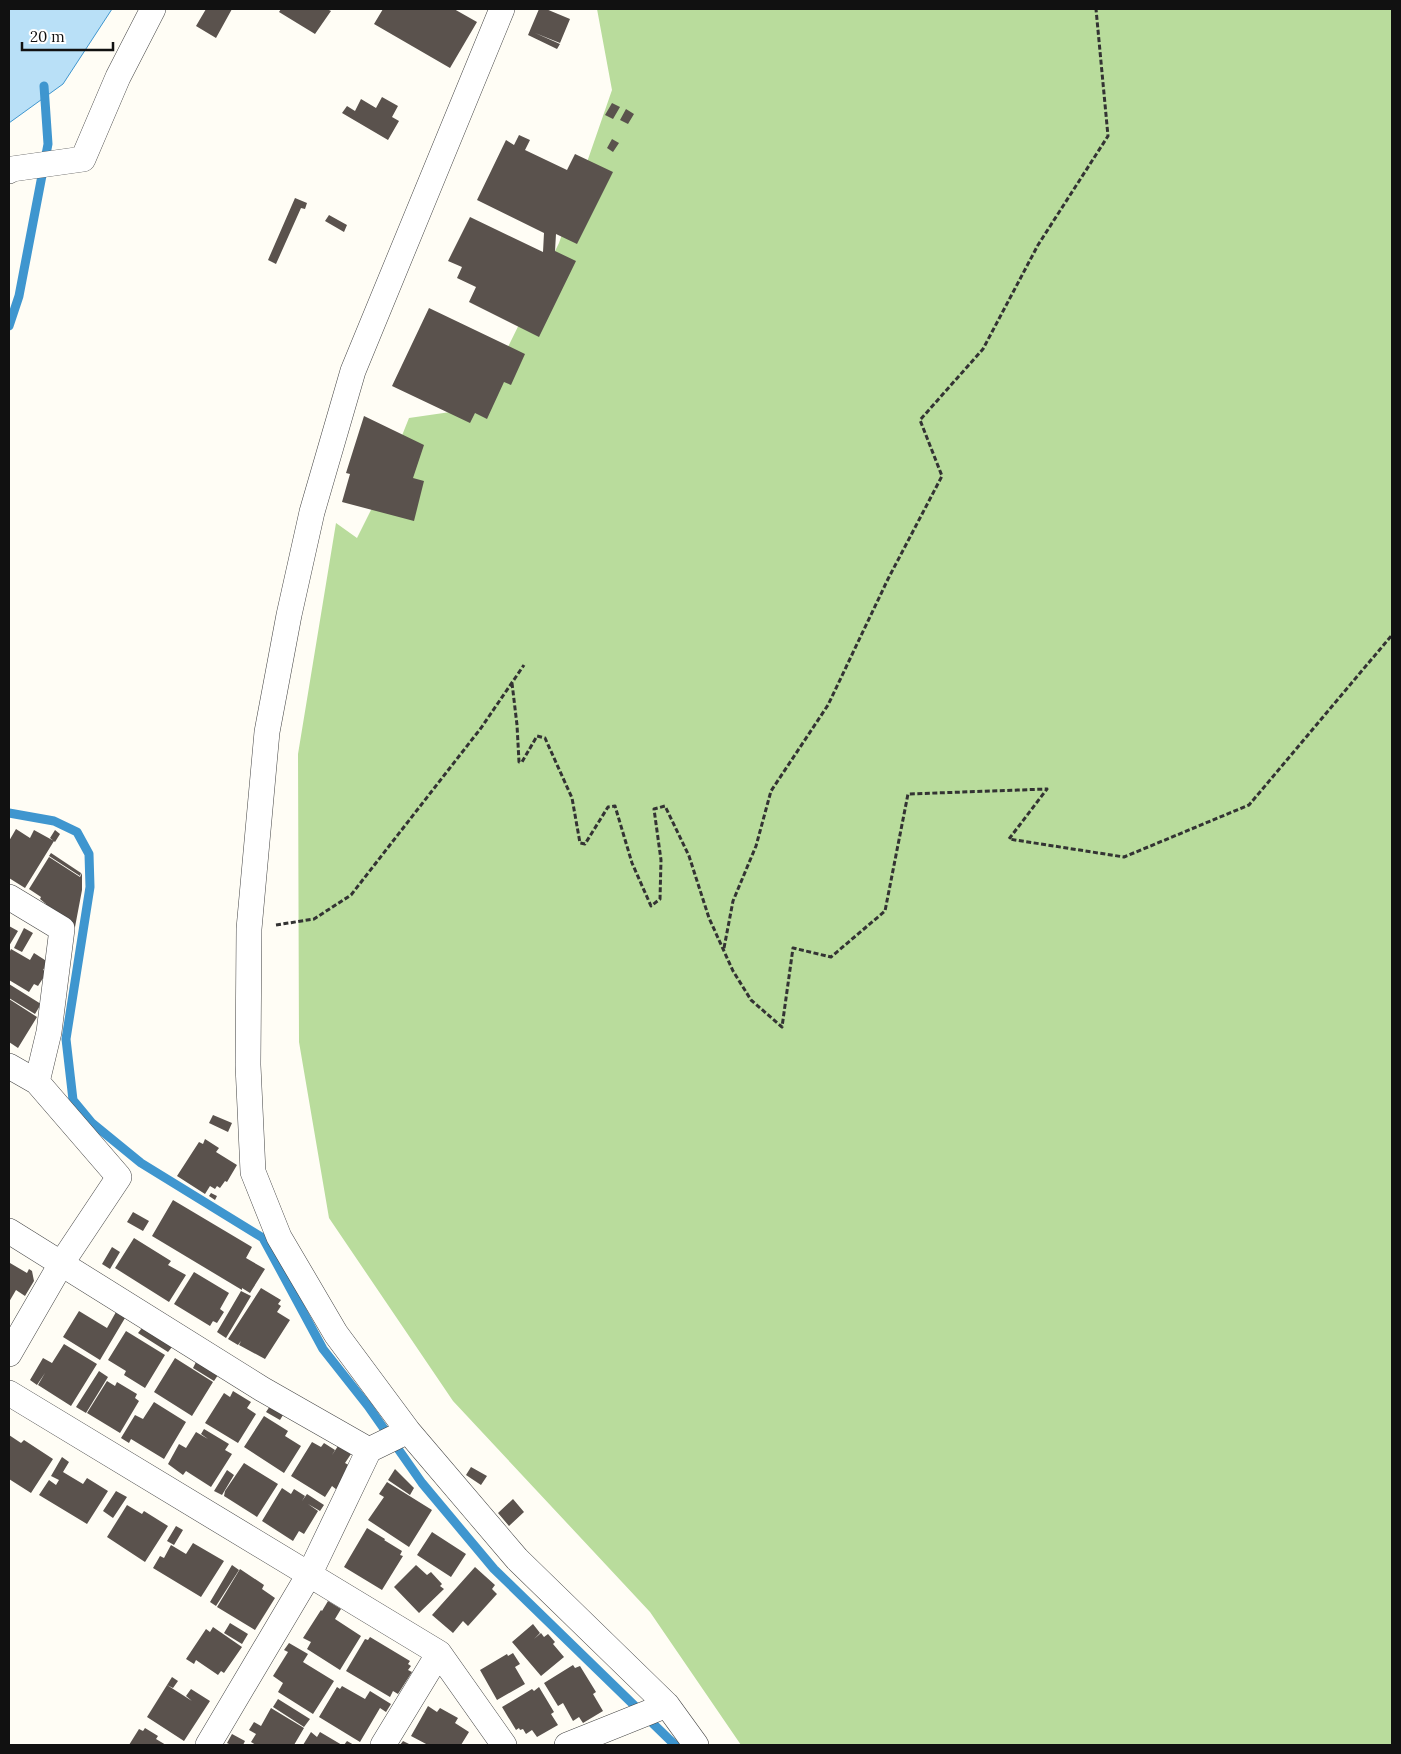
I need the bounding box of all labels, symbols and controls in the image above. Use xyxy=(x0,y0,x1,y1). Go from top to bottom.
scale bar xyxy=(22,20,114,52)
text: 20 m xyxy=(30,27,65,46)

